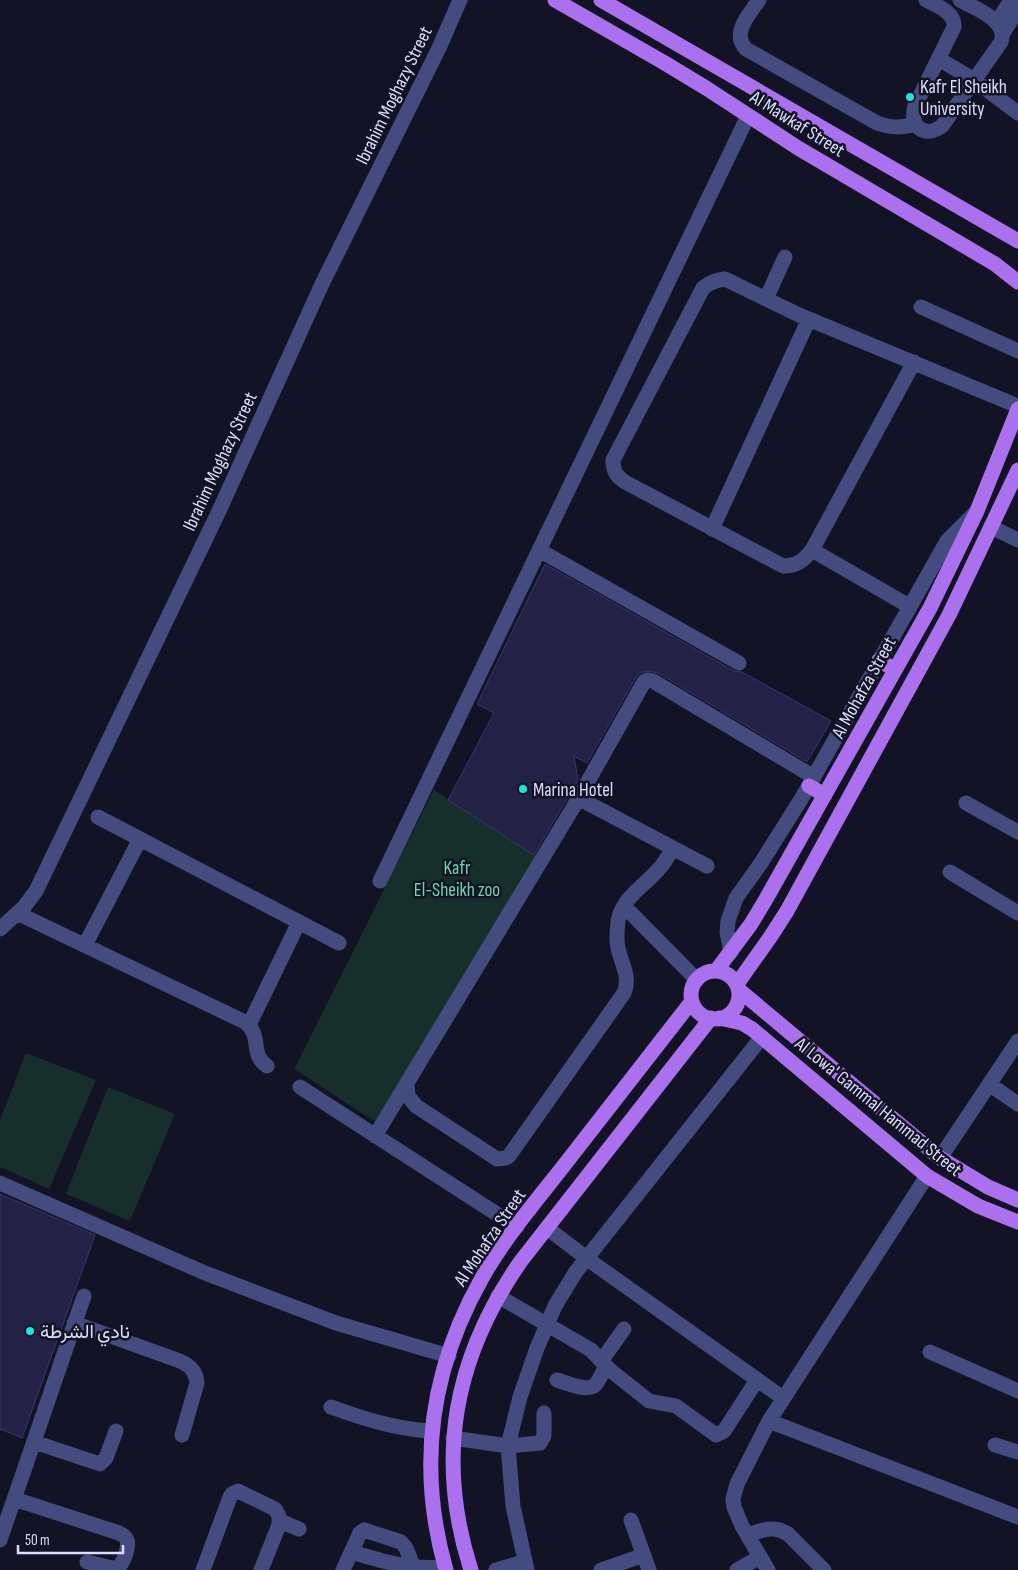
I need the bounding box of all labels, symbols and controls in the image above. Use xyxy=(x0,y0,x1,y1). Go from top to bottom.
street label: Ibrahim Moghazy Street xyxy=(351,23,438,168)
place label: Kafr El Sheikh University xyxy=(920,76,1007,121)
street label: Al Mawkaf Street xyxy=(745,86,849,163)
marker: Kafr El Sheikh University xyxy=(904,91,916,103)
street label: Ibrahim Moghazy Street xyxy=(178,388,263,535)
street label: Al Mohafza Street xyxy=(827,633,902,743)
place label: Marina Hotel xyxy=(533,779,613,802)
marker: Marina Hotel xyxy=(517,783,529,795)
park label: Kafr El-Sheikh zoo xyxy=(414,857,500,902)
street label: Al Lowa' Gammal Hammad Street xyxy=(789,1032,966,1182)
street label: Al Mohafza Street xyxy=(449,1185,531,1292)
place label: نادي الشرطة xyxy=(40,1321,130,1347)
marker: نادي الشرطة xyxy=(24,1325,36,1337)
scale bar xyxy=(18,1522,122,1554)
text: 50 m xyxy=(25,1531,50,1550)

